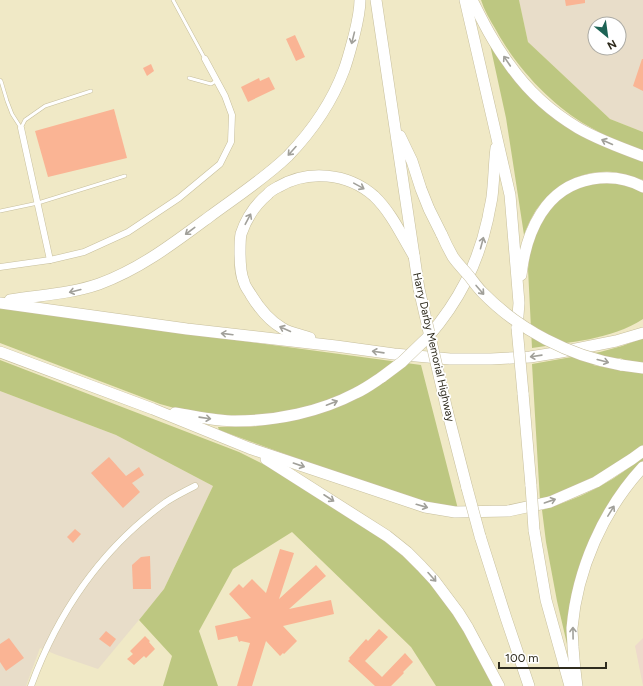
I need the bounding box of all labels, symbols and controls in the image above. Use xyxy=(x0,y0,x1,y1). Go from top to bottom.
north arrow xyxy=(587,16,627,56)
one-way arrow xyxy=(349,31,357,44)
text: N xyxy=(605,37,618,52)
one-way arrow xyxy=(503,56,511,67)
one-way arrow xyxy=(601,138,613,145)
one-way arrow xyxy=(287,146,296,156)
one-way arrow xyxy=(353,183,365,191)
one-way arrow xyxy=(245,213,253,225)
one-way arrow xyxy=(184,227,195,236)
one-way arrow xyxy=(478,236,486,249)
street label: Harry Darby Memorial Highway xyxy=(410,271,457,423)
one-way arrow xyxy=(476,284,485,295)
one-way arrow xyxy=(69,287,82,295)
one-way arrow xyxy=(280,325,292,333)
one-way arrow xyxy=(221,330,234,337)
one-way arrow xyxy=(372,348,385,356)
one-way arrow xyxy=(530,352,543,360)
one-way arrow xyxy=(596,358,609,366)
one-way arrow xyxy=(326,399,339,406)
one-way arrow xyxy=(198,414,211,422)
one-way arrow xyxy=(292,462,305,469)
one-way arrow xyxy=(323,495,335,503)
one-way arrow xyxy=(544,497,557,504)
one-way arrow xyxy=(416,503,429,510)
one-way arrow xyxy=(607,505,615,516)
one-way arrow xyxy=(427,572,436,583)
one-way arrow xyxy=(569,627,576,640)
scale bar xyxy=(499,644,606,670)
text: 100 m xyxy=(505,651,539,665)

